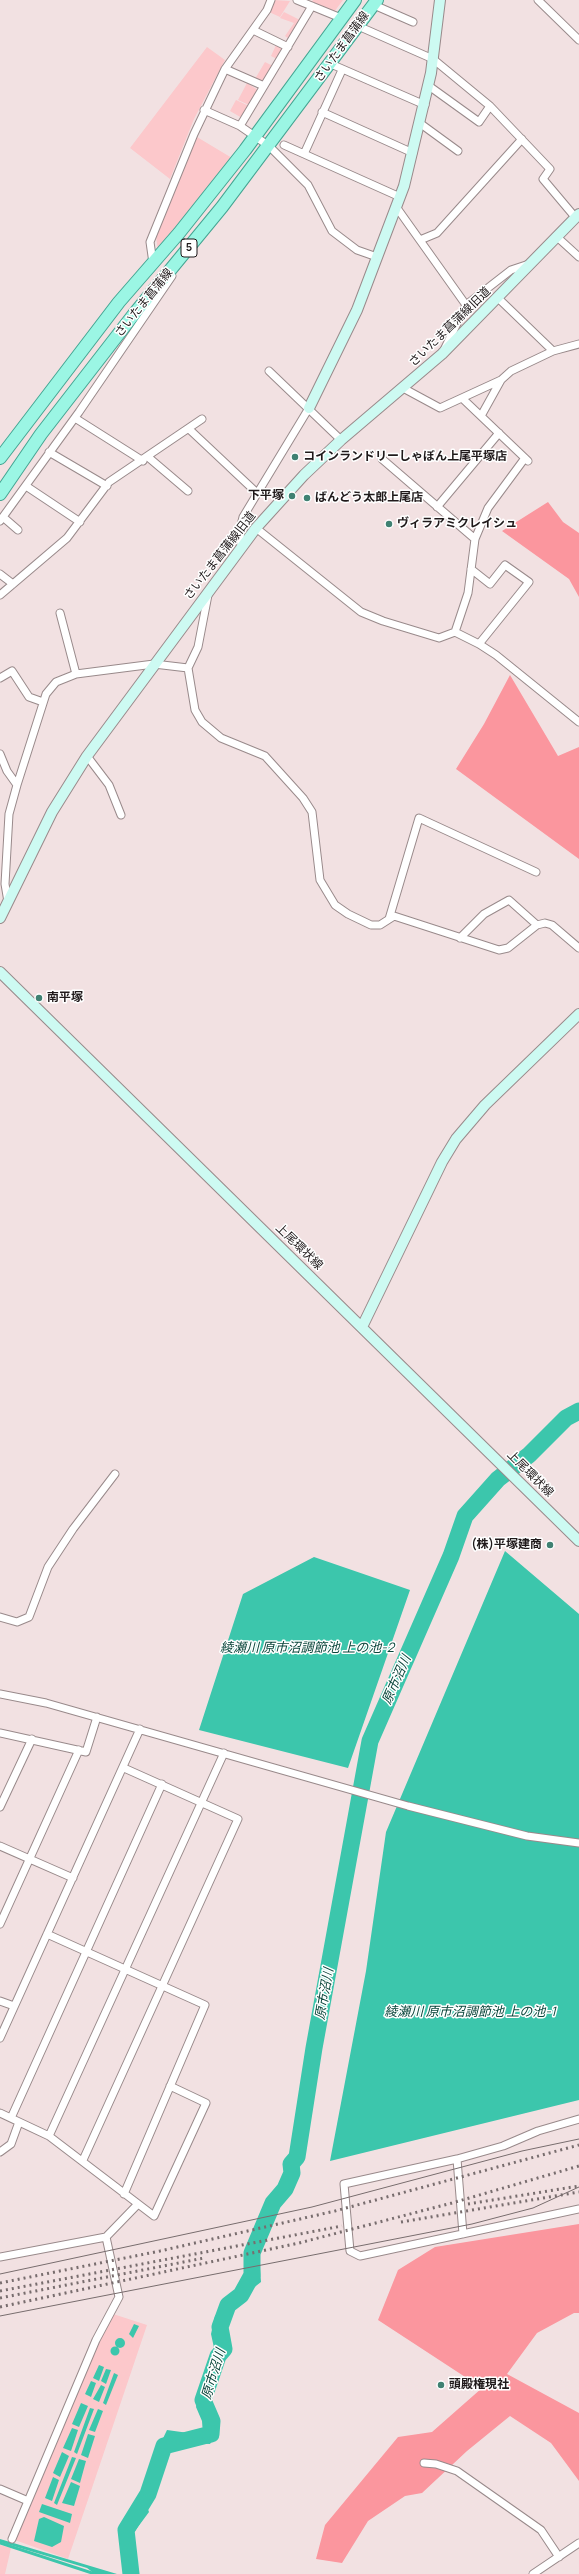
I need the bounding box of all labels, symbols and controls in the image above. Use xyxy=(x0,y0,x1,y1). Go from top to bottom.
street label: さいたま菖蒲線 xyxy=(311,9,373,85)
road number: 5 xyxy=(181,239,197,257)
street label: さいたま菖蒲線 xyxy=(112,266,176,340)
street label: さいたま菖蒲線旧道 xyxy=(406,284,494,370)
place label: コインランドリーしゃぼん上尾平塚店 xyxy=(303,450,507,464)
marker: コインランドリーしゃぼん上尾平塚店 xyxy=(290,452,300,462)
place label: 下平塚 xyxy=(248,489,284,503)
marker: 下平塚 xyxy=(287,491,297,501)
place label: ばんどう太郎上尾店 xyxy=(315,491,423,505)
marker: ばんどう太郎上尾店 xyxy=(302,493,312,503)
street label: さいたま菖蒲線旧道 xyxy=(181,509,259,603)
place label: ヴィラアミクレイシュ xyxy=(397,517,517,531)
marker: ヴィラアミクレイシュ xyxy=(384,519,394,529)
place label: 南平塚 xyxy=(47,991,83,1005)
marker: 南平塚 xyxy=(34,993,44,1003)
street label: 上尾環状線 xyxy=(272,1221,326,1273)
street label: 上尾環状線 xyxy=(504,1448,556,1500)
place label: (株)平塚建商 xyxy=(471,1538,542,1552)
marker: (株)平塚建商 xyxy=(545,1540,555,1550)
water label: 綾瀬川 原市沼調節池 上の池-2 xyxy=(220,1640,394,1656)
water label: 原市沼川 xyxy=(379,1653,415,1707)
water label: 原市沼川 xyxy=(313,1967,337,2021)
water label: 綾瀬川 原市沼調節池 上の池-1 xyxy=(384,2004,556,2020)
water label: 原市沼川 xyxy=(199,2347,229,2401)
place label: 頭殿権現社 xyxy=(449,2378,509,2392)
marker: 頭殿権現社 xyxy=(436,2380,446,2390)

